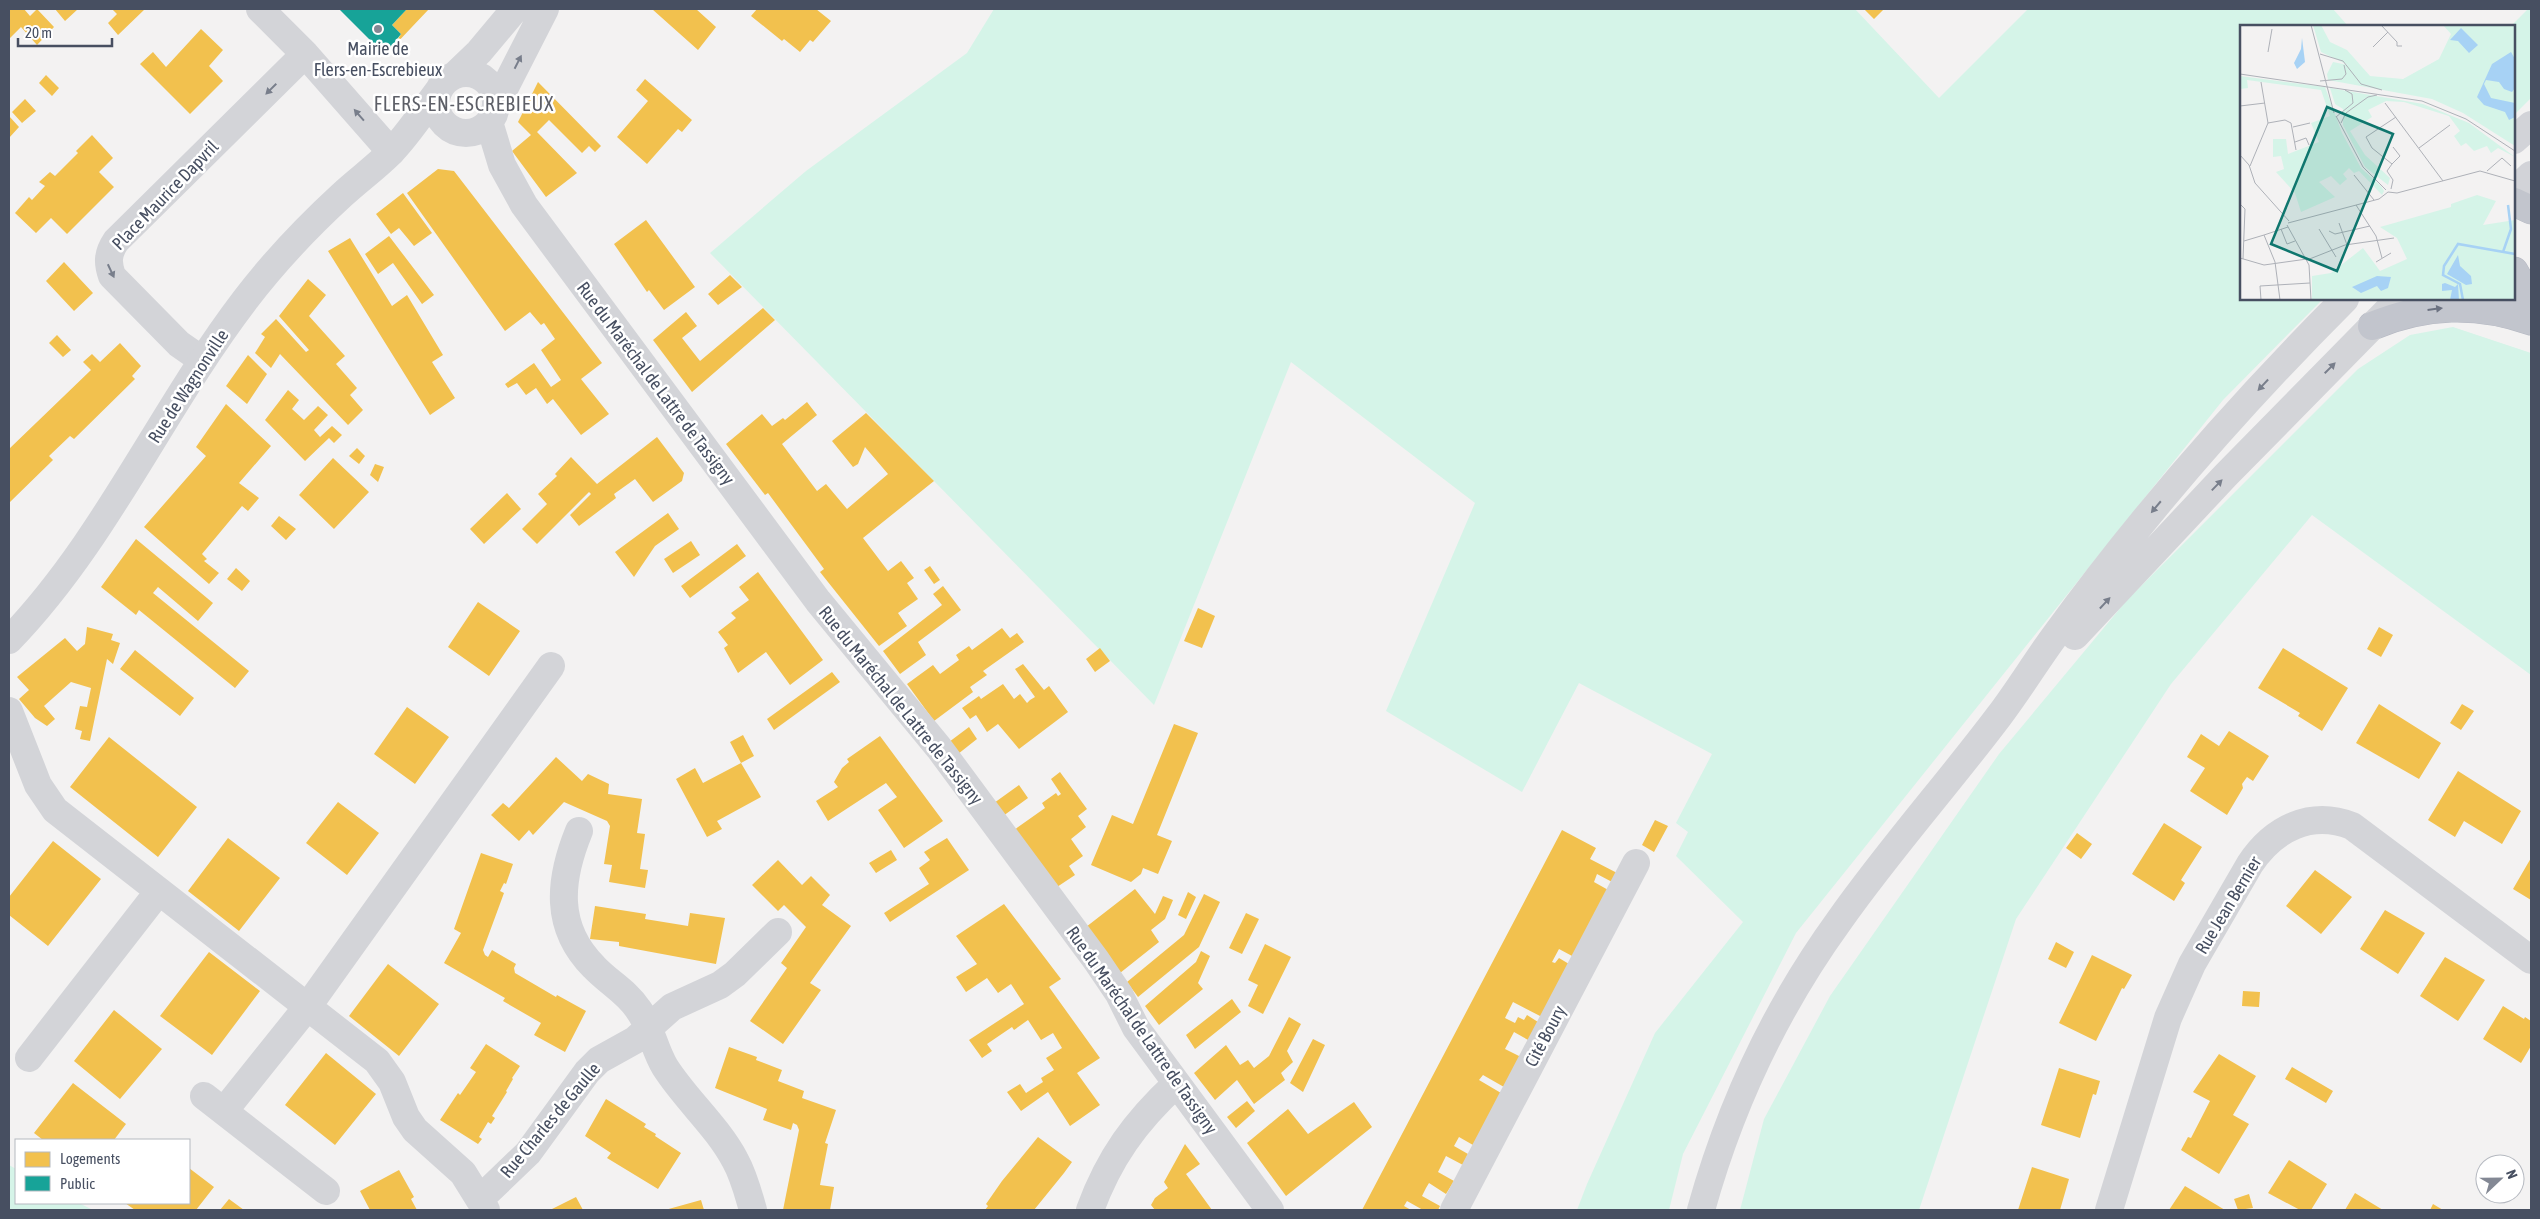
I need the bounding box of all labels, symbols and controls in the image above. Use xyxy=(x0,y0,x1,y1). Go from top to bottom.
scale bar xyxy=(18,15,111,47)
marker: Mairie de Flers-en-Escrebieux xyxy=(372,23,384,35)
text: 20 m xyxy=(25,24,52,41)
inset map xyxy=(2240,25,2515,300)
place label: Mairie de Flers-en-Escrebieux xyxy=(314,38,442,80)
one-way arrow xyxy=(514,54,522,69)
one-way arrow xyxy=(265,82,277,94)
district label: FLERS-EN-ESCREBIEUX xyxy=(374,92,554,115)
one-way arrow xyxy=(354,109,365,121)
street label: Place Maurice Dapvril xyxy=(108,136,223,254)
one-way arrow xyxy=(107,263,116,278)
street label: Rue du Maréchal de Lattre de Tassigny xyxy=(573,277,739,489)
one-way arrow xyxy=(2427,305,2443,313)
street label: Rue de Wagnonville xyxy=(143,325,233,447)
one-way arrow xyxy=(2324,363,2336,375)
one-way arrow xyxy=(2257,378,2269,390)
one-way arrow xyxy=(2211,479,2223,491)
one-way arrow xyxy=(2150,500,2161,513)
one-way arrow xyxy=(2099,597,2111,609)
street label: Rue du Maréchal de Lattre de Tassigny xyxy=(815,602,987,808)
street label: Rue Jean Bernier xyxy=(2191,852,2266,958)
street label: Rue du Maréchal de Lattre de Tassigny xyxy=(1062,922,1222,1138)
street label: Cité Boury xyxy=(1520,1002,1570,1070)
street label: Rue Charles de Gaulle xyxy=(496,1058,604,1182)
legend xyxy=(15,1139,190,1204)
text: Logements xyxy=(60,1150,120,1167)
north arrow xyxy=(2475,1154,2525,1204)
text: N xyxy=(2503,1167,2521,1181)
text: Public xyxy=(60,1175,95,1192)

